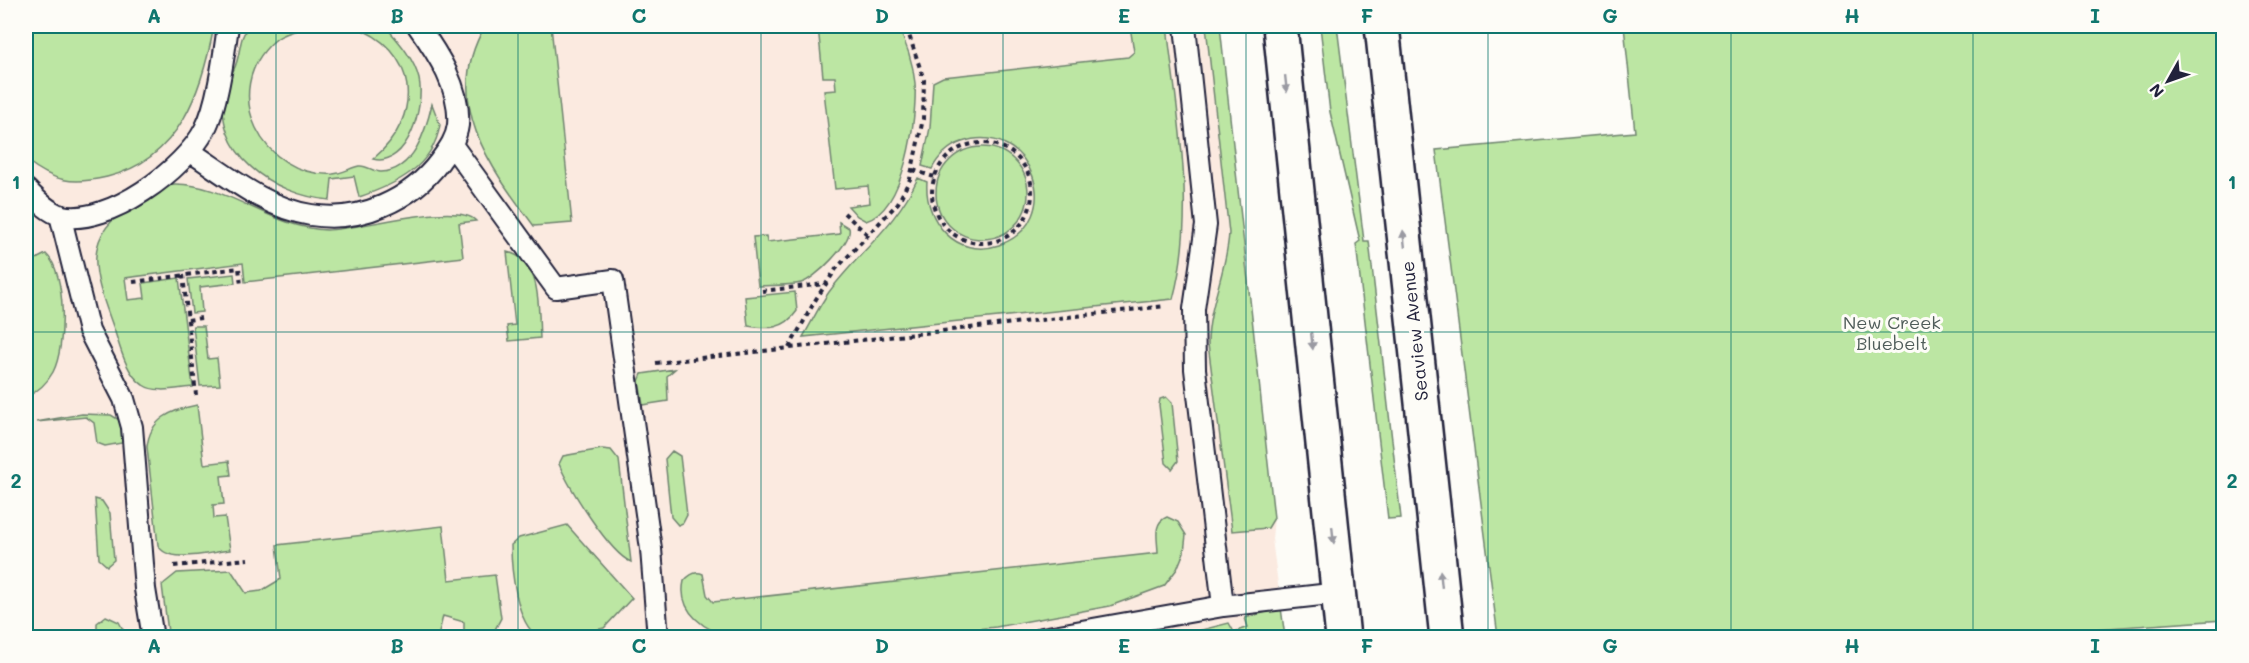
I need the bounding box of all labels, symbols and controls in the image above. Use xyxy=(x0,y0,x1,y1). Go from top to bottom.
text: A xyxy=(147,2,161,28)
text: B xyxy=(390,2,404,28)
text: C xyxy=(632,2,647,28)
text: D xyxy=(875,2,889,28)
text: E xyxy=(1118,2,1130,28)
text: F xyxy=(1361,2,1374,28)
text: G xyxy=(1602,2,1618,28)
text: H xyxy=(1844,2,1860,28)
text: I xyxy=(2090,2,2100,28)
north arrow xyxy=(2138,51,2198,111)
one-way arrow xyxy=(1281,74,1290,93)
text: N xyxy=(2144,80,2168,102)
text: 1 xyxy=(12,168,20,194)
text: 1 xyxy=(2228,168,2236,194)
one-way arrow xyxy=(1400,230,1409,249)
street label: Seaview Avenue xyxy=(1395,260,1433,402)
park label: New Creek Bluebelt xyxy=(1843,310,1941,355)
one-way arrow xyxy=(1307,331,1317,350)
text: 2 xyxy=(10,467,22,493)
text: 2 xyxy=(2226,467,2238,493)
one-way arrow xyxy=(1328,525,1338,544)
one-way arrow xyxy=(1436,570,1445,589)
text: A xyxy=(147,632,161,658)
text: B xyxy=(390,632,404,658)
text: C xyxy=(632,632,647,658)
text: D xyxy=(875,632,889,658)
text: E xyxy=(1118,632,1130,658)
text: F xyxy=(1361,632,1374,658)
text: G xyxy=(1602,632,1618,658)
text: H xyxy=(1844,632,1860,658)
text: I xyxy=(2090,632,2100,658)

